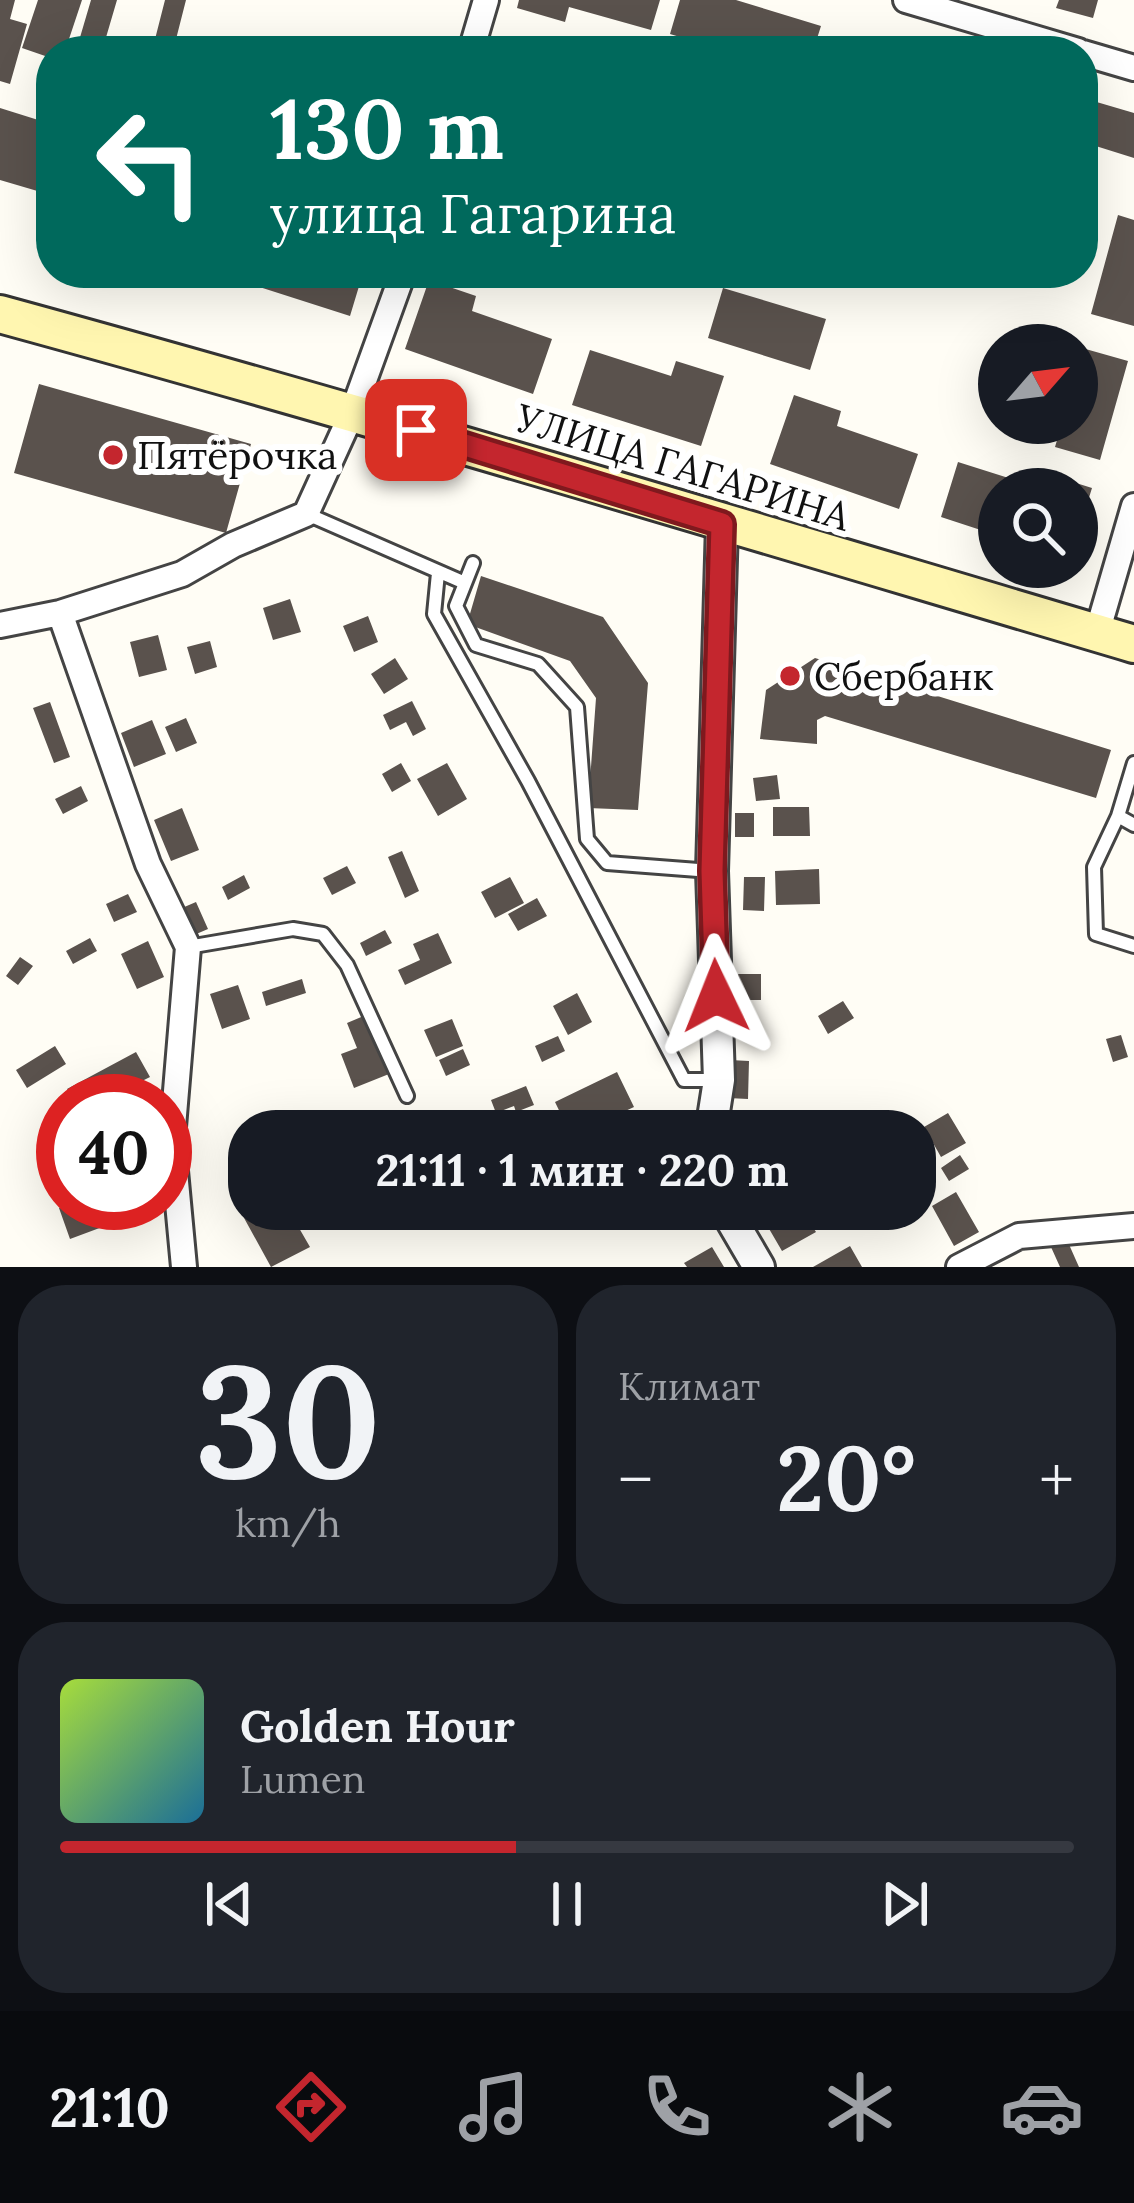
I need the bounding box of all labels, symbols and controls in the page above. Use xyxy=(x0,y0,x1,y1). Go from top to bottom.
text: 130 m xyxy=(270,74,504,182)
icon: left xyxy=(72,84,228,240)
text: улица Гагарина xyxy=(270,179,676,248)
north arrow xyxy=(978,324,1098,444)
map controls xyxy=(978,324,1098,588)
pin xyxy=(365,379,467,481)
street label: УЛИЦА ГАГАРИНА xyxy=(509,392,857,542)
icon: arrive xyxy=(383,397,449,463)
place label: Пятёрочка xyxy=(137,430,337,480)
marker: Пятёрочка xyxy=(100,442,126,468)
button: search xyxy=(978,468,1098,588)
place label: Сбербанк xyxy=(814,651,993,701)
marker: Сбербанк xyxy=(777,663,803,689)
position arrow xyxy=(653,933,779,1059)
speed limit sign: 40 xyxy=(36,1074,192,1230)
text: 21:11 · 1 мин · 220 m xyxy=(375,1141,789,1198)
text: 30 xyxy=(195,1320,381,1520)
text: Климат xyxy=(618,1361,760,1411)
text: 20° xyxy=(776,1420,916,1536)
text: − xyxy=(618,1437,653,1521)
text: + xyxy=(1039,1437,1074,1521)
text: km/h xyxy=(235,1498,341,1548)
text: Golden Hour xyxy=(240,1697,515,1754)
text: Lumen xyxy=(240,1754,366,1804)
icon: previous xyxy=(196,1871,262,1937)
icon: pause xyxy=(534,1871,600,1937)
icon: next xyxy=(872,1871,938,1937)
icon: directions xyxy=(269,2065,353,2149)
icon: music xyxy=(452,2065,536,2149)
icon: phone xyxy=(635,2065,719,2149)
icon: climate xyxy=(818,2065,902,2149)
icon: car xyxy=(1000,2065,1084,2149)
text: 21:10 xyxy=(49,2073,170,2142)

